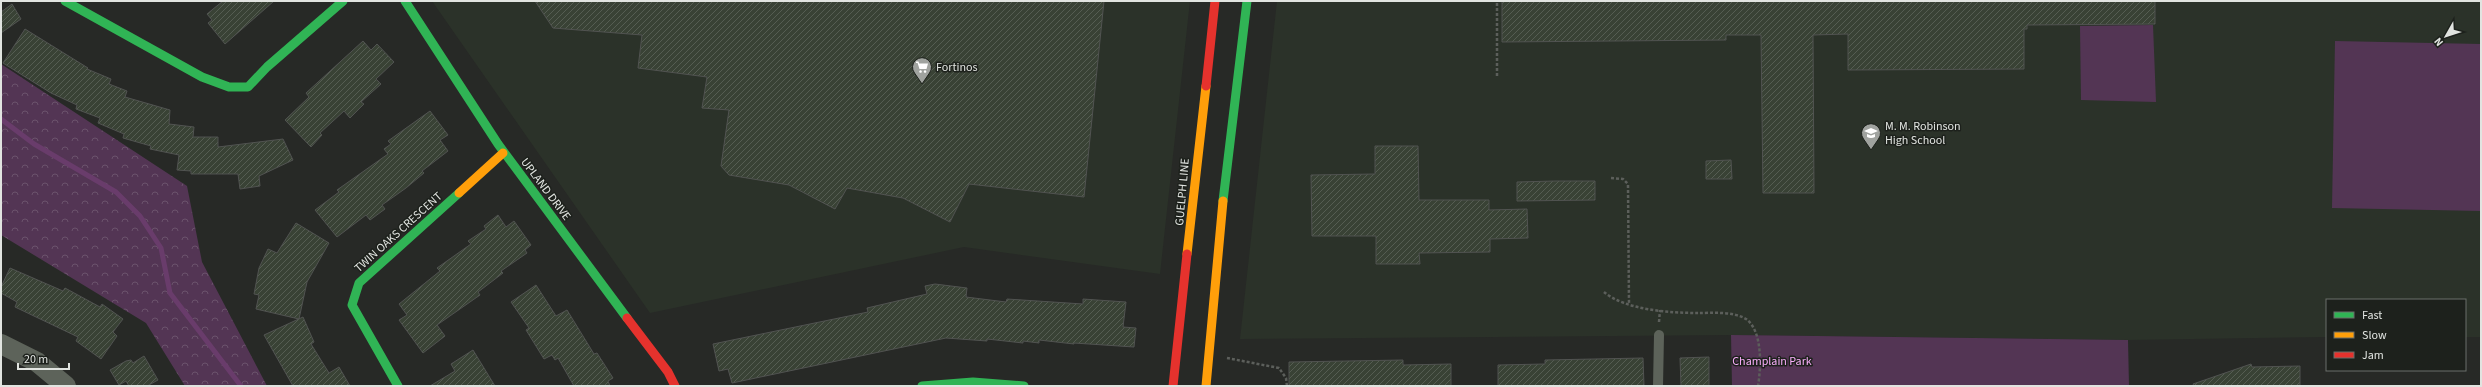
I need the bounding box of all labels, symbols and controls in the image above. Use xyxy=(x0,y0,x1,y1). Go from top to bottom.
north arrow xyxy=(2426,16,2466,56)
text: N xyxy=(2430,34,2447,50)
supermarket icon: Fortinos xyxy=(911,56,933,84)
place label: Fortinos xyxy=(936,59,978,76)
place label: M. M. Robinson High School xyxy=(1885,118,1961,149)
school or university icon: M. M. Robinson High School xyxy=(1860,122,1882,150)
street label: UPLAND DRIVE xyxy=(516,155,575,224)
street label: GUELPH LINE xyxy=(1171,158,1194,226)
street label: TWIN OAKS CRESCENT xyxy=(351,188,446,276)
legend xyxy=(2326,299,2466,371)
text: Fast xyxy=(2362,307,2382,324)
text: Slow xyxy=(2362,327,2387,344)
scale bar xyxy=(18,345,69,371)
text: Jam xyxy=(2362,347,2384,364)
text: 20 m xyxy=(24,351,48,368)
park label: Champlain Park xyxy=(1732,353,1812,370)

